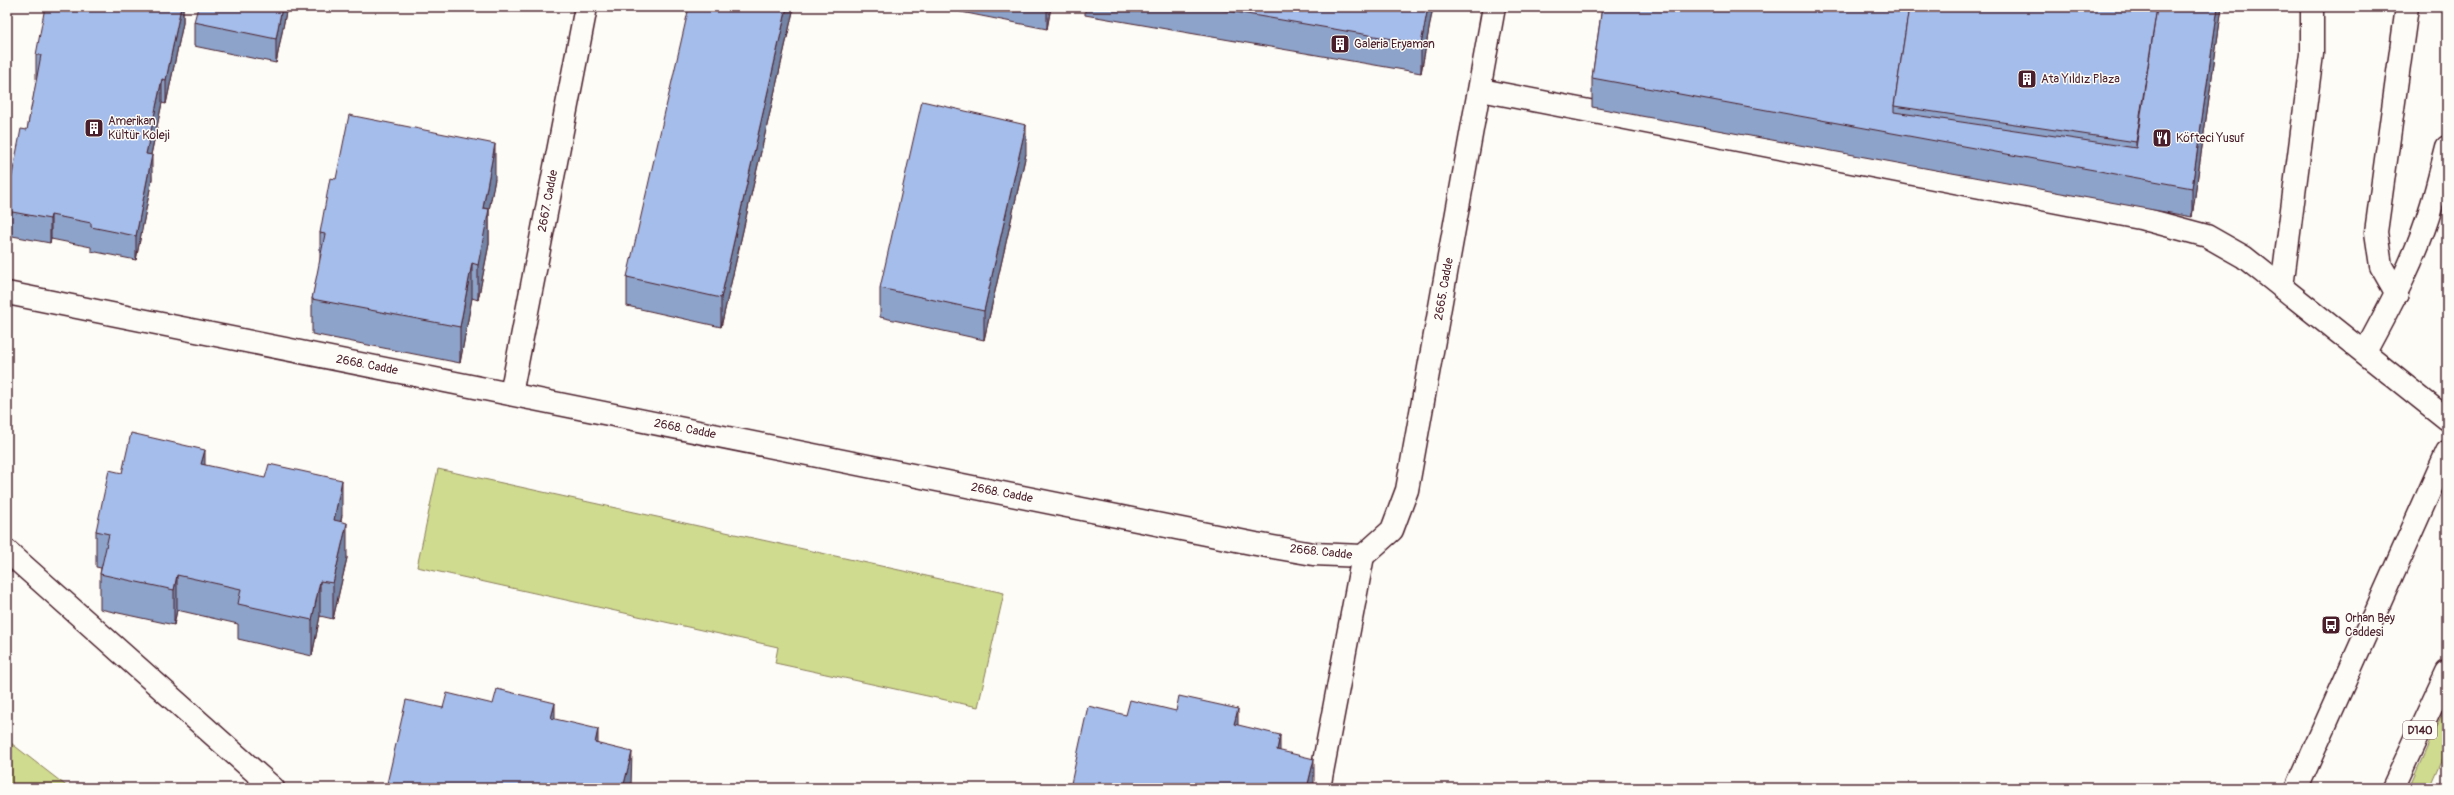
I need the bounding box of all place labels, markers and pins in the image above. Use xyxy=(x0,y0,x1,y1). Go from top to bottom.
building icon: Galeria Eryaman xyxy=(1329,33,1351,55)
place label: Galeria Eryaman xyxy=(1354,37,1435,52)
building icon: Ata Yıldız Plaza xyxy=(2016,68,2038,90)
place label: Ata Yıldız Plaza xyxy=(2041,72,2120,87)
place label: Amerikan Kültür Koleji xyxy=(108,114,170,143)
building icon: Amerikan Kültür Koleji xyxy=(83,117,105,139)
restaurant icon: Köfteci Yusuf xyxy=(2151,127,2173,149)
place label: Köfteci Yusuf xyxy=(2176,131,2245,146)
place label: Orhan Bey Caddesi xyxy=(2345,611,2395,640)
bus stop icon: Orhan Bey Caddesi xyxy=(2320,614,2342,636)

